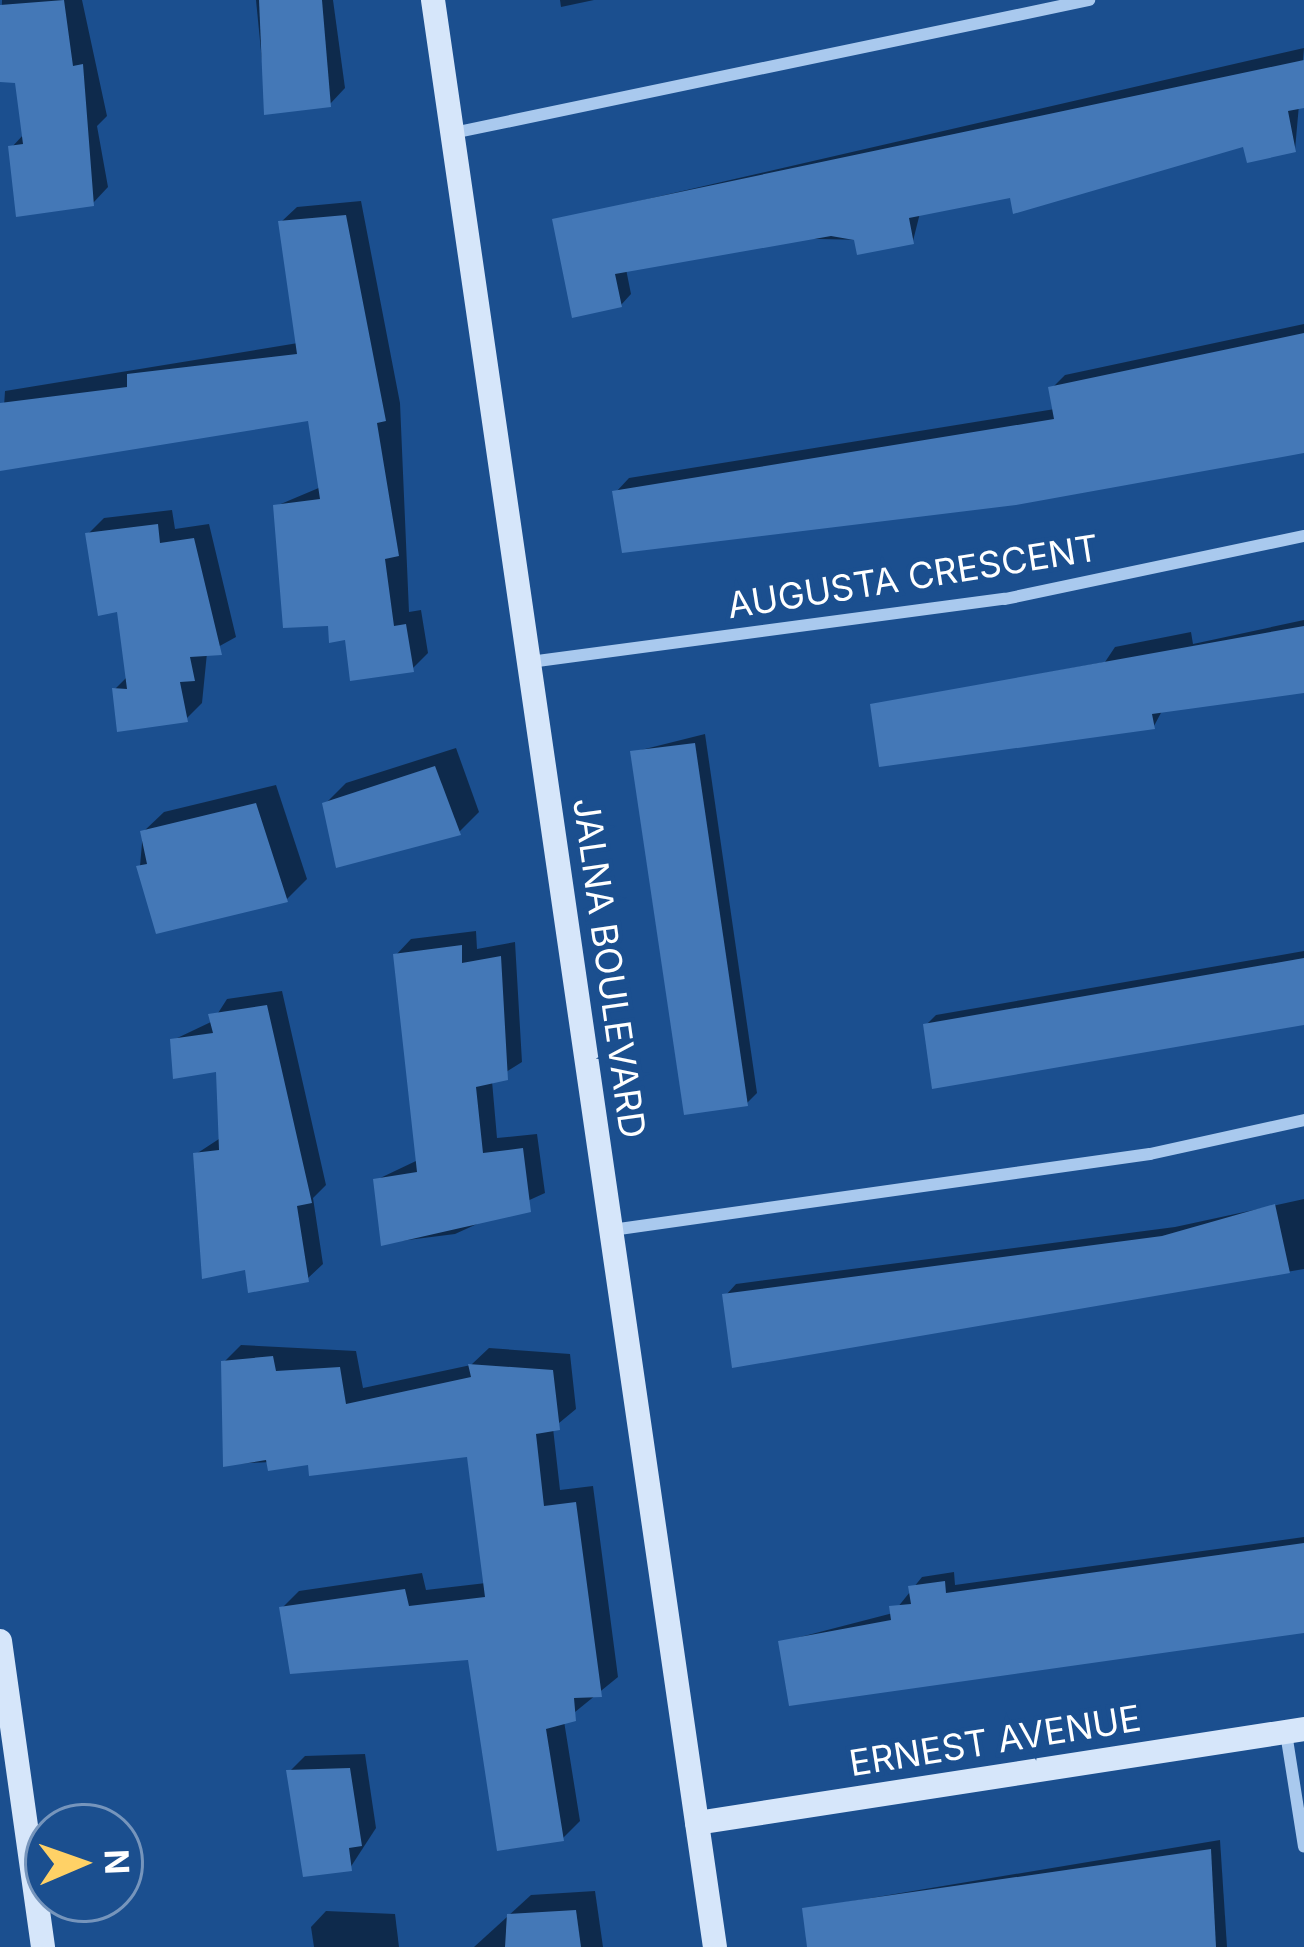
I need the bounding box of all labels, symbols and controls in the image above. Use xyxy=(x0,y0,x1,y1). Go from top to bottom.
street label: AUGUSTA CRESCENT xyxy=(724,526,1102,628)
street label: JALNA BOULEVARD xyxy=(564,795,654,1141)
street label: ERNEST AVENUE xyxy=(846,1697,1144,1785)
north arrow xyxy=(24,1803,144,1923)
text: N xyxy=(97,1849,137,1875)

